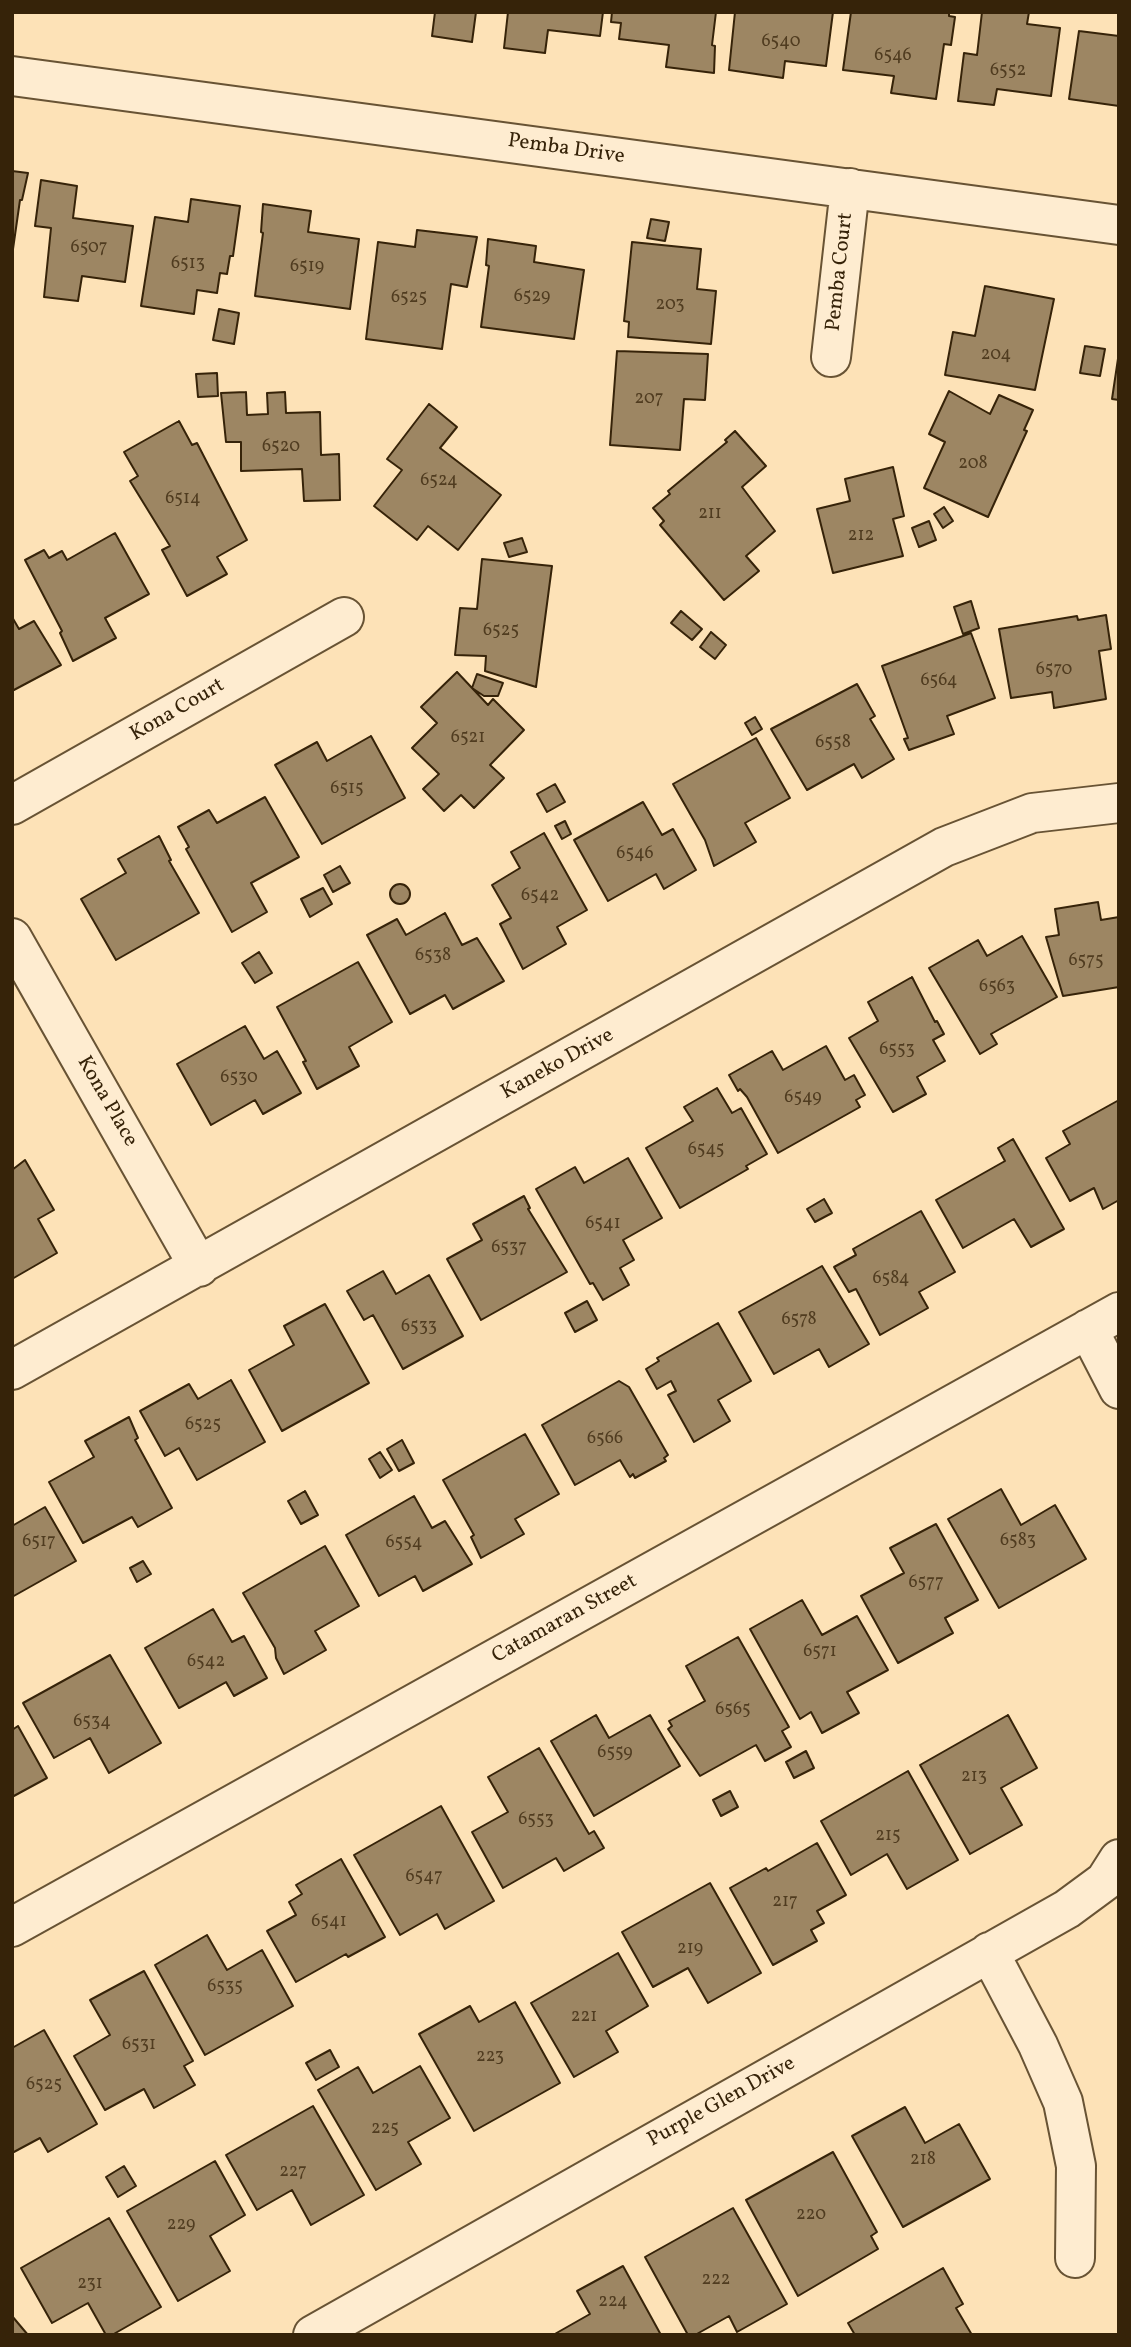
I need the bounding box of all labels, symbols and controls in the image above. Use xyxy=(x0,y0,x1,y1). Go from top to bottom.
house number: 6540 xyxy=(762,32,800,54)
house number: 6546 xyxy=(874,46,912,68)
house number: 6552 xyxy=(990,61,1026,83)
street label: Pemba Drive xyxy=(506,129,626,171)
street label: Pemba Court xyxy=(822,211,860,333)
house number: 6507 xyxy=(71,238,107,260)
house number: 6513 xyxy=(171,254,205,276)
house number: 6519 xyxy=(290,257,324,279)
house number: 6529 xyxy=(514,287,550,309)
house number: 6525 xyxy=(391,288,427,310)
house number: 203 xyxy=(655,295,685,317)
house number: 204 xyxy=(981,345,1011,367)
house number: 207 xyxy=(634,389,664,411)
house number: 6520 xyxy=(262,437,300,459)
house number: 208 xyxy=(958,454,988,476)
house number: 6524 xyxy=(420,471,458,493)
house number: 6514 xyxy=(165,489,201,511)
house number: 211 xyxy=(698,504,722,526)
house number: 212 xyxy=(848,526,874,548)
house number: 6525 xyxy=(483,621,519,643)
house number: 6570 xyxy=(1036,660,1072,682)
house number: 6564 xyxy=(920,671,958,693)
street label: Kona Court xyxy=(126,674,230,748)
house number: 6521 xyxy=(451,728,485,750)
house number: 6558 xyxy=(815,733,851,755)
house number: 6515 xyxy=(330,779,364,801)
house number: 6546 xyxy=(616,844,654,866)
house number: 6542 xyxy=(521,886,559,908)
house number: 6538 xyxy=(415,946,451,968)
house number: 6575 xyxy=(1068,951,1104,973)
house number: 6563 xyxy=(979,977,1015,999)
street label: Kaneko Drive xyxy=(497,1024,619,1106)
house number: 6553 xyxy=(879,1040,915,1062)
street label: Kona Place xyxy=(70,1052,142,1152)
house number: 6530 xyxy=(220,1068,258,1090)
house number: 6549 xyxy=(784,1088,822,1110)
house number: 6545 xyxy=(688,1140,724,1162)
house number: 6541 xyxy=(585,1214,621,1236)
house number: 6537 xyxy=(491,1238,527,1260)
house number: 6584 xyxy=(872,1269,910,1291)
house number: 6578 xyxy=(781,1310,817,1332)
house number: 6533 xyxy=(401,1317,437,1339)
house number: 6525 xyxy=(185,1415,221,1437)
house number: 6566 xyxy=(587,1429,623,1451)
house number: 6583 xyxy=(1000,1531,1036,1553)
house number: 6517 xyxy=(22,1532,56,1554)
house number: 6554 xyxy=(385,1533,423,1555)
street label: Catamaran Street xyxy=(488,1570,642,1670)
house number: 6577 xyxy=(908,1573,944,1595)
house number: 6571 xyxy=(803,1642,837,1664)
house number: 6542 xyxy=(187,1652,225,1674)
house number: 6565 xyxy=(715,1700,751,1722)
house number: 6534 xyxy=(73,1712,111,1734)
house number: 6559 xyxy=(597,1743,633,1765)
house number: 213 xyxy=(961,1767,987,1789)
house number: 6553 xyxy=(518,1810,554,1832)
house number: 215 xyxy=(875,1826,901,1848)
house number: 6547 xyxy=(405,1867,443,1889)
house number: 217 xyxy=(772,1892,798,1914)
house number: 6541 xyxy=(311,1912,347,1934)
house number: 219 xyxy=(677,1939,703,1961)
house number: 6535 xyxy=(207,1977,243,1999)
house number: 221 xyxy=(571,2007,597,2029)
house number: 6531 xyxy=(122,2035,156,2057)
house number: 223 xyxy=(476,2047,504,2069)
street label: Purple Glen Drive xyxy=(644,2052,800,2154)
house number: 6525 xyxy=(26,2075,62,2097)
house number: 225 xyxy=(371,2119,399,2141)
house number: 218 xyxy=(910,2150,936,2172)
house number: 227 xyxy=(279,2162,307,2184)
house number: 220 xyxy=(796,2205,826,2227)
house number: 229 xyxy=(167,2215,195,2237)
house number: 222 xyxy=(702,2270,730,2292)
house number: 231 xyxy=(77,2274,103,2296)
house number: 224 xyxy=(598,2292,628,2314)

